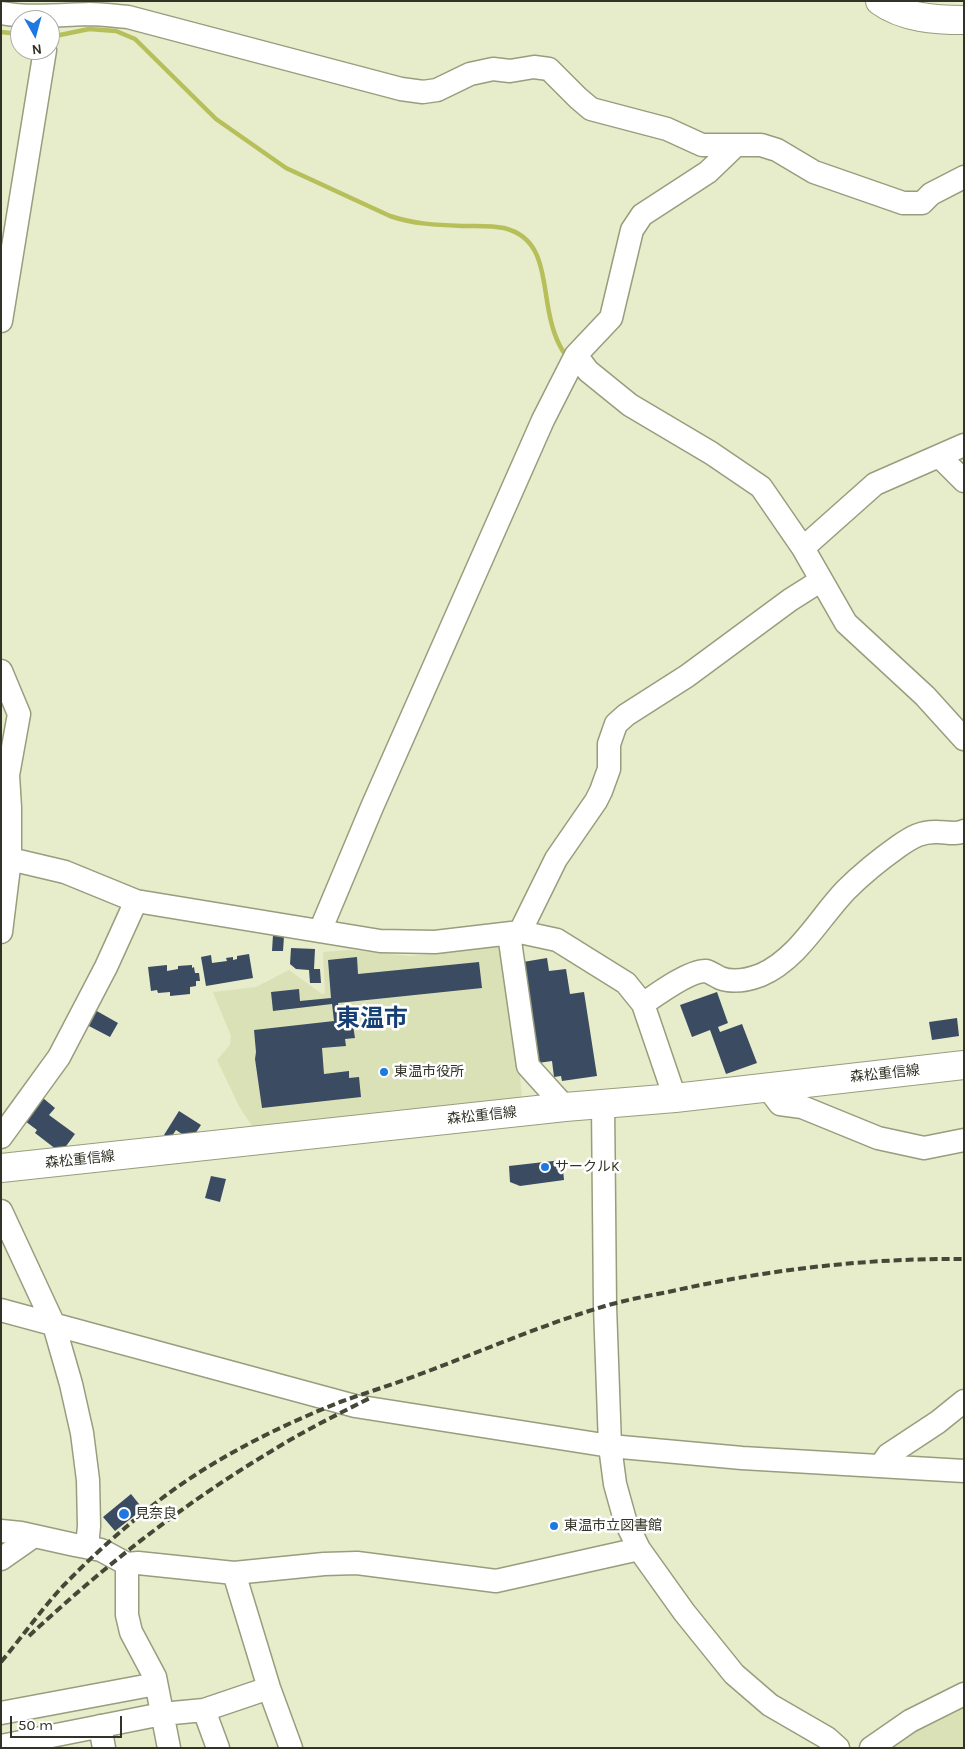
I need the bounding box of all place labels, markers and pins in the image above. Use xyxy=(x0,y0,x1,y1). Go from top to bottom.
place label: 東温市役所 xyxy=(394,1064,464,1080)
marker: 東温市役所 xyxy=(378,1066,390,1078)
place label: サークルK xyxy=(555,1159,620,1175)
marker: サークルK xyxy=(539,1161,551,1173)
place label: 見奈良 xyxy=(135,1506,177,1522)
marker: 見奈良 xyxy=(117,1507,131,1521)
place label: 東温市立図書館 xyxy=(564,1518,662,1534)
marker: 東温市立図書館 xyxy=(548,1520,560,1532)

